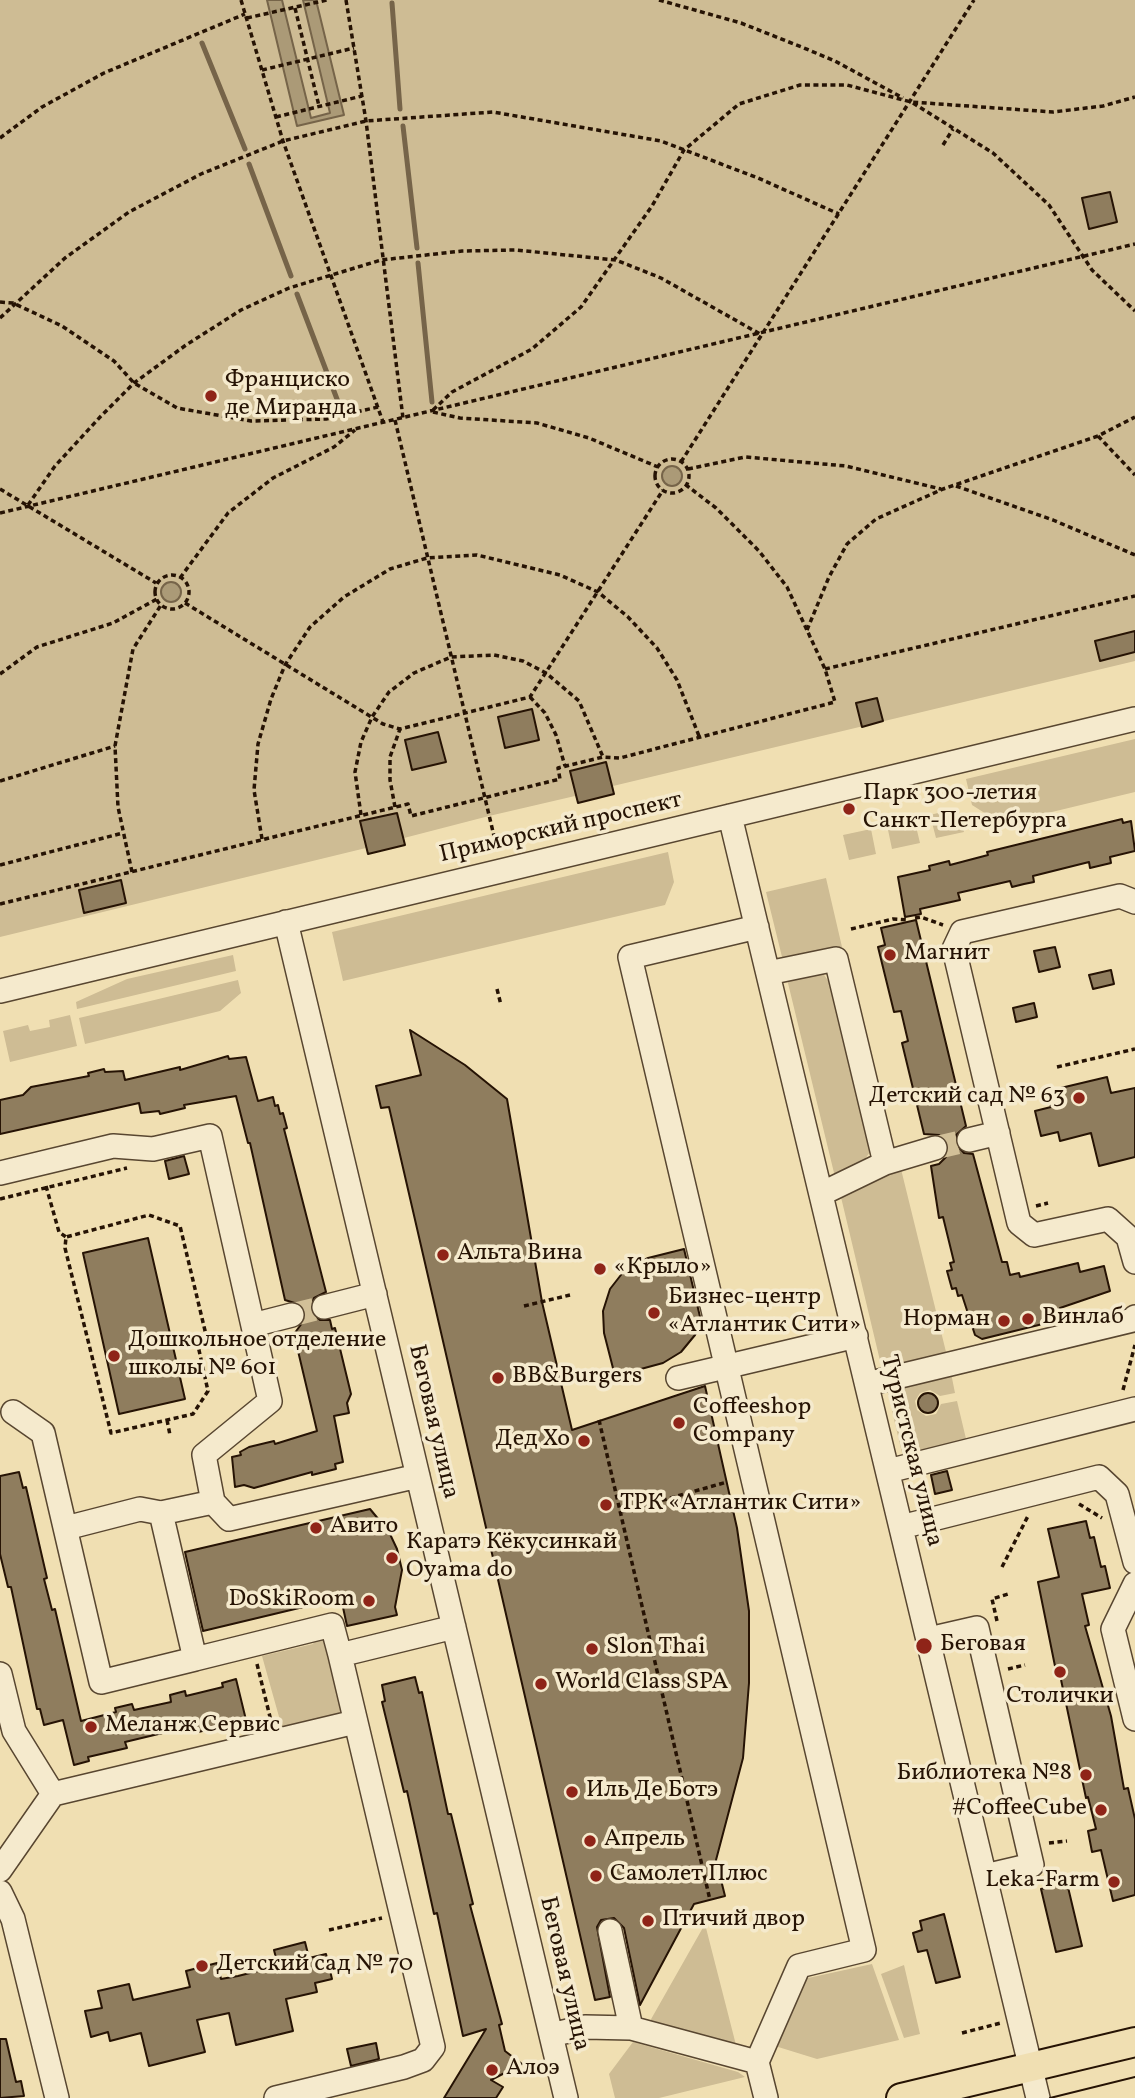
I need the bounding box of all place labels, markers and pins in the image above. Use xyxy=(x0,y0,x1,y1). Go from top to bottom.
place label: Франциско де Миранда xyxy=(225,368,358,424)
marker: Франциско де Миранда xyxy=(203,388,219,404)
place label: Парк 300-летия Санкт-Петербурга xyxy=(863,781,1067,837)
marker: Парк 300-летия Санкт-Петербурга xyxy=(841,801,857,817)
place label: Магнит xyxy=(904,941,990,969)
marker: Магнит xyxy=(882,947,898,963)
place label: Детский сад № 63 xyxy=(869,1084,1065,1112)
marker: Детский сад № 63 xyxy=(1071,1090,1087,1106)
place label: Альта Вина xyxy=(457,1241,583,1269)
marker: Альта Вина xyxy=(435,1247,451,1263)
place label: «Крыло» xyxy=(614,1255,712,1283)
marker: «Крыло» xyxy=(592,1261,608,1277)
place label: Бизнес-центр «Атлантик Сити» xyxy=(668,1285,861,1341)
marker: Бизнес-центр «Атлантик Сити» xyxy=(646,1305,662,1321)
place label: Винлаб xyxy=(1042,1305,1124,1333)
place label: Норман xyxy=(903,1307,990,1335)
marker: Винлаб xyxy=(1020,1311,1036,1327)
marker: Норман xyxy=(996,1313,1012,1329)
place label: Дошкольное отделение школы № 601 xyxy=(128,1328,386,1384)
marker: Дошкольное отделение школы № 601 xyxy=(106,1348,122,1364)
place label: BB&Burgers xyxy=(512,1364,642,1392)
marker: BB&Burgers xyxy=(490,1370,506,1386)
place label: Coffeeshop Company xyxy=(693,1395,811,1451)
marker: Coffeeshop Company xyxy=(671,1415,687,1431)
place label: Дед Хо xyxy=(495,1427,570,1455)
marker: Дед Хо xyxy=(576,1433,592,1449)
place label: ТРК «Атлантик Сити» xyxy=(620,1491,861,1519)
marker: ТРК «Атлантик Сити» xyxy=(598,1497,614,1513)
place label: Авито xyxy=(330,1514,398,1542)
marker: Авито xyxy=(308,1520,324,1536)
place label: Каратэ Кёкусинкай Oyama do xyxy=(406,1530,617,1586)
marker: Каратэ Кёкусинкай Oyama do xyxy=(384,1550,400,1566)
place label: DoSkiRoom xyxy=(228,1587,355,1615)
marker: DoSkiRoom xyxy=(361,1593,377,1609)
place label: Беговая xyxy=(940,1632,1026,1660)
place label: Slon Thai xyxy=(606,1635,705,1663)
marker: Беговая xyxy=(914,1636,934,1656)
marker: Slon Thai xyxy=(584,1641,600,1657)
marker: Столички xyxy=(1052,1664,1068,1680)
place label: World Class SPA xyxy=(555,1670,729,1698)
marker: World Class SPA xyxy=(533,1676,549,1692)
place label: Столички xyxy=(1006,1684,1114,1712)
place label: Меланж Сервис xyxy=(105,1713,280,1741)
marker: Меланж Сервис xyxy=(83,1719,99,1735)
place label: Библиотека №8 xyxy=(896,1761,1072,1789)
marker: Библиотека №8 xyxy=(1078,1767,1094,1783)
place label: Иль Де Ботэ xyxy=(586,1778,718,1806)
marker: Иль Де Ботэ xyxy=(564,1784,580,1800)
place label: #CoffeeCube xyxy=(952,1796,1087,1824)
marker: #CoffeeCube xyxy=(1093,1802,1109,1818)
place label: Апрель xyxy=(604,1827,685,1855)
marker: Апрель xyxy=(582,1833,598,1849)
place label: Самолет Плюс xyxy=(610,1862,768,1890)
marker: Самолет Плюс xyxy=(588,1868,604,1884)
place label: Leka-Farm xyxy=(985,1868,1100,1896)
marker: Leka-Farm xyxy=(1106,1874,1122,1890)
place label: Птичий двор xyxy=(662,1907,805,1935)
marker: Птичий двор xyxy=(640,1913,656,1929)
place label: Детский сад № 70 xyxy=(216,1952,413,1980)
marker: Детский сад № 70 xyxy=(194,1958,210,1974)
place label: Алоэ xyxy=(506,2056,560,2084)
marker: Алоэ xyxy=(484,2062,500,2078)

